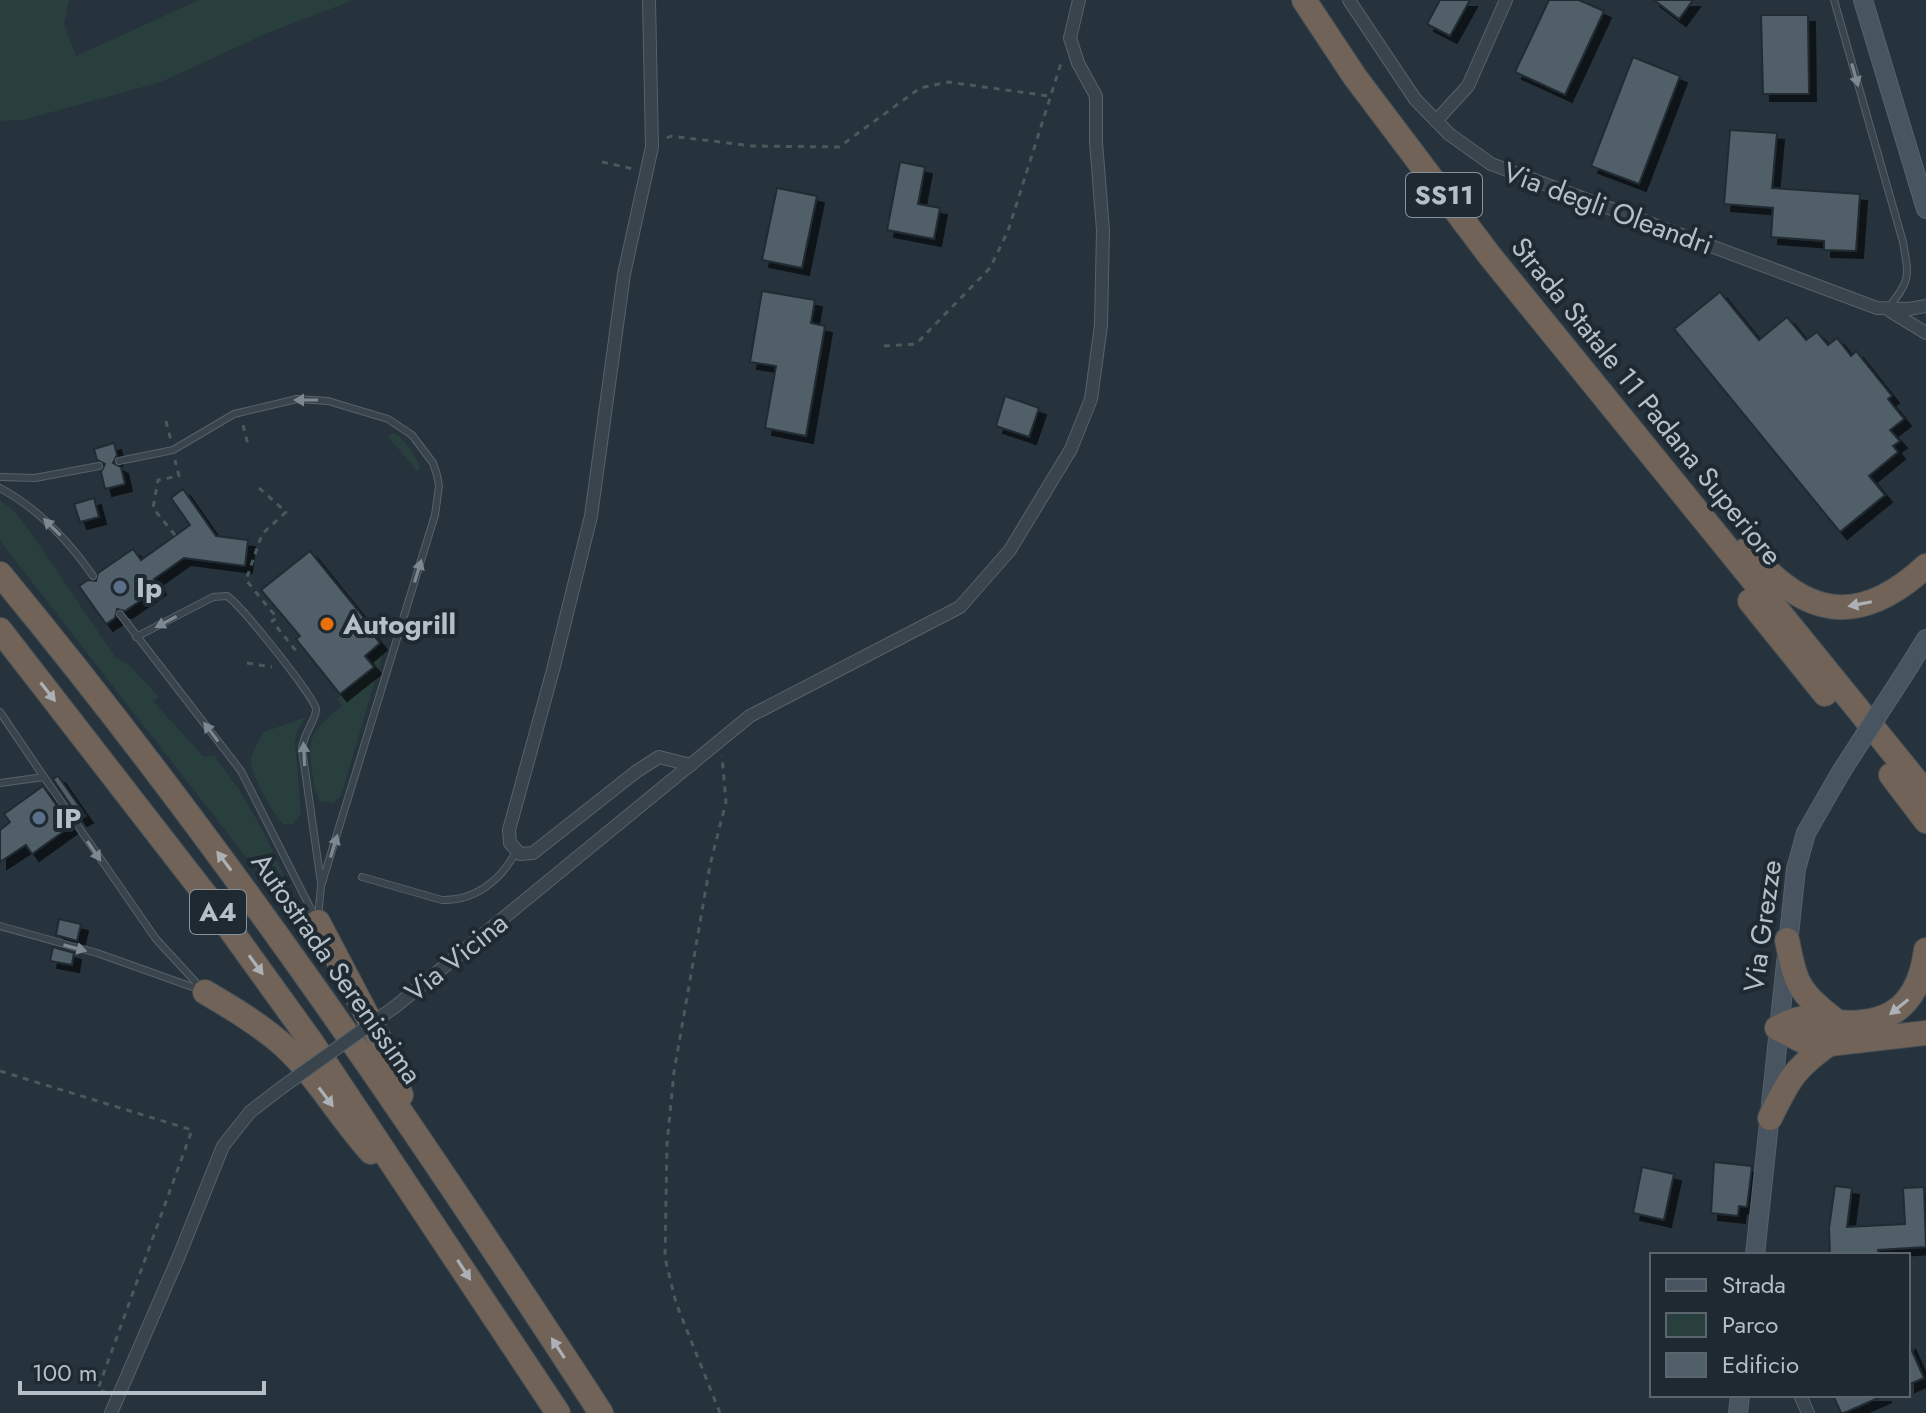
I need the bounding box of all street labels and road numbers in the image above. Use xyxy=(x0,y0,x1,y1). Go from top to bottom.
street label: Via degli Oleandri xyxy=(1497,152,1718,265)
road number: SS11 xyxy=(1406,173,1482,217)
street label: Strada Statale 11 Padana Superiore xyxy=(1501,228,1792,574)
street label: Autostrada Serenissima xyxy=(241,844,432,1092)
street label: Via Grezze xyxy=(1733,857,1792,995)
road number: A4 xyxy=(190,890,246,934)
street label: Via Vicina xyxy=(396,903,517,1012)

